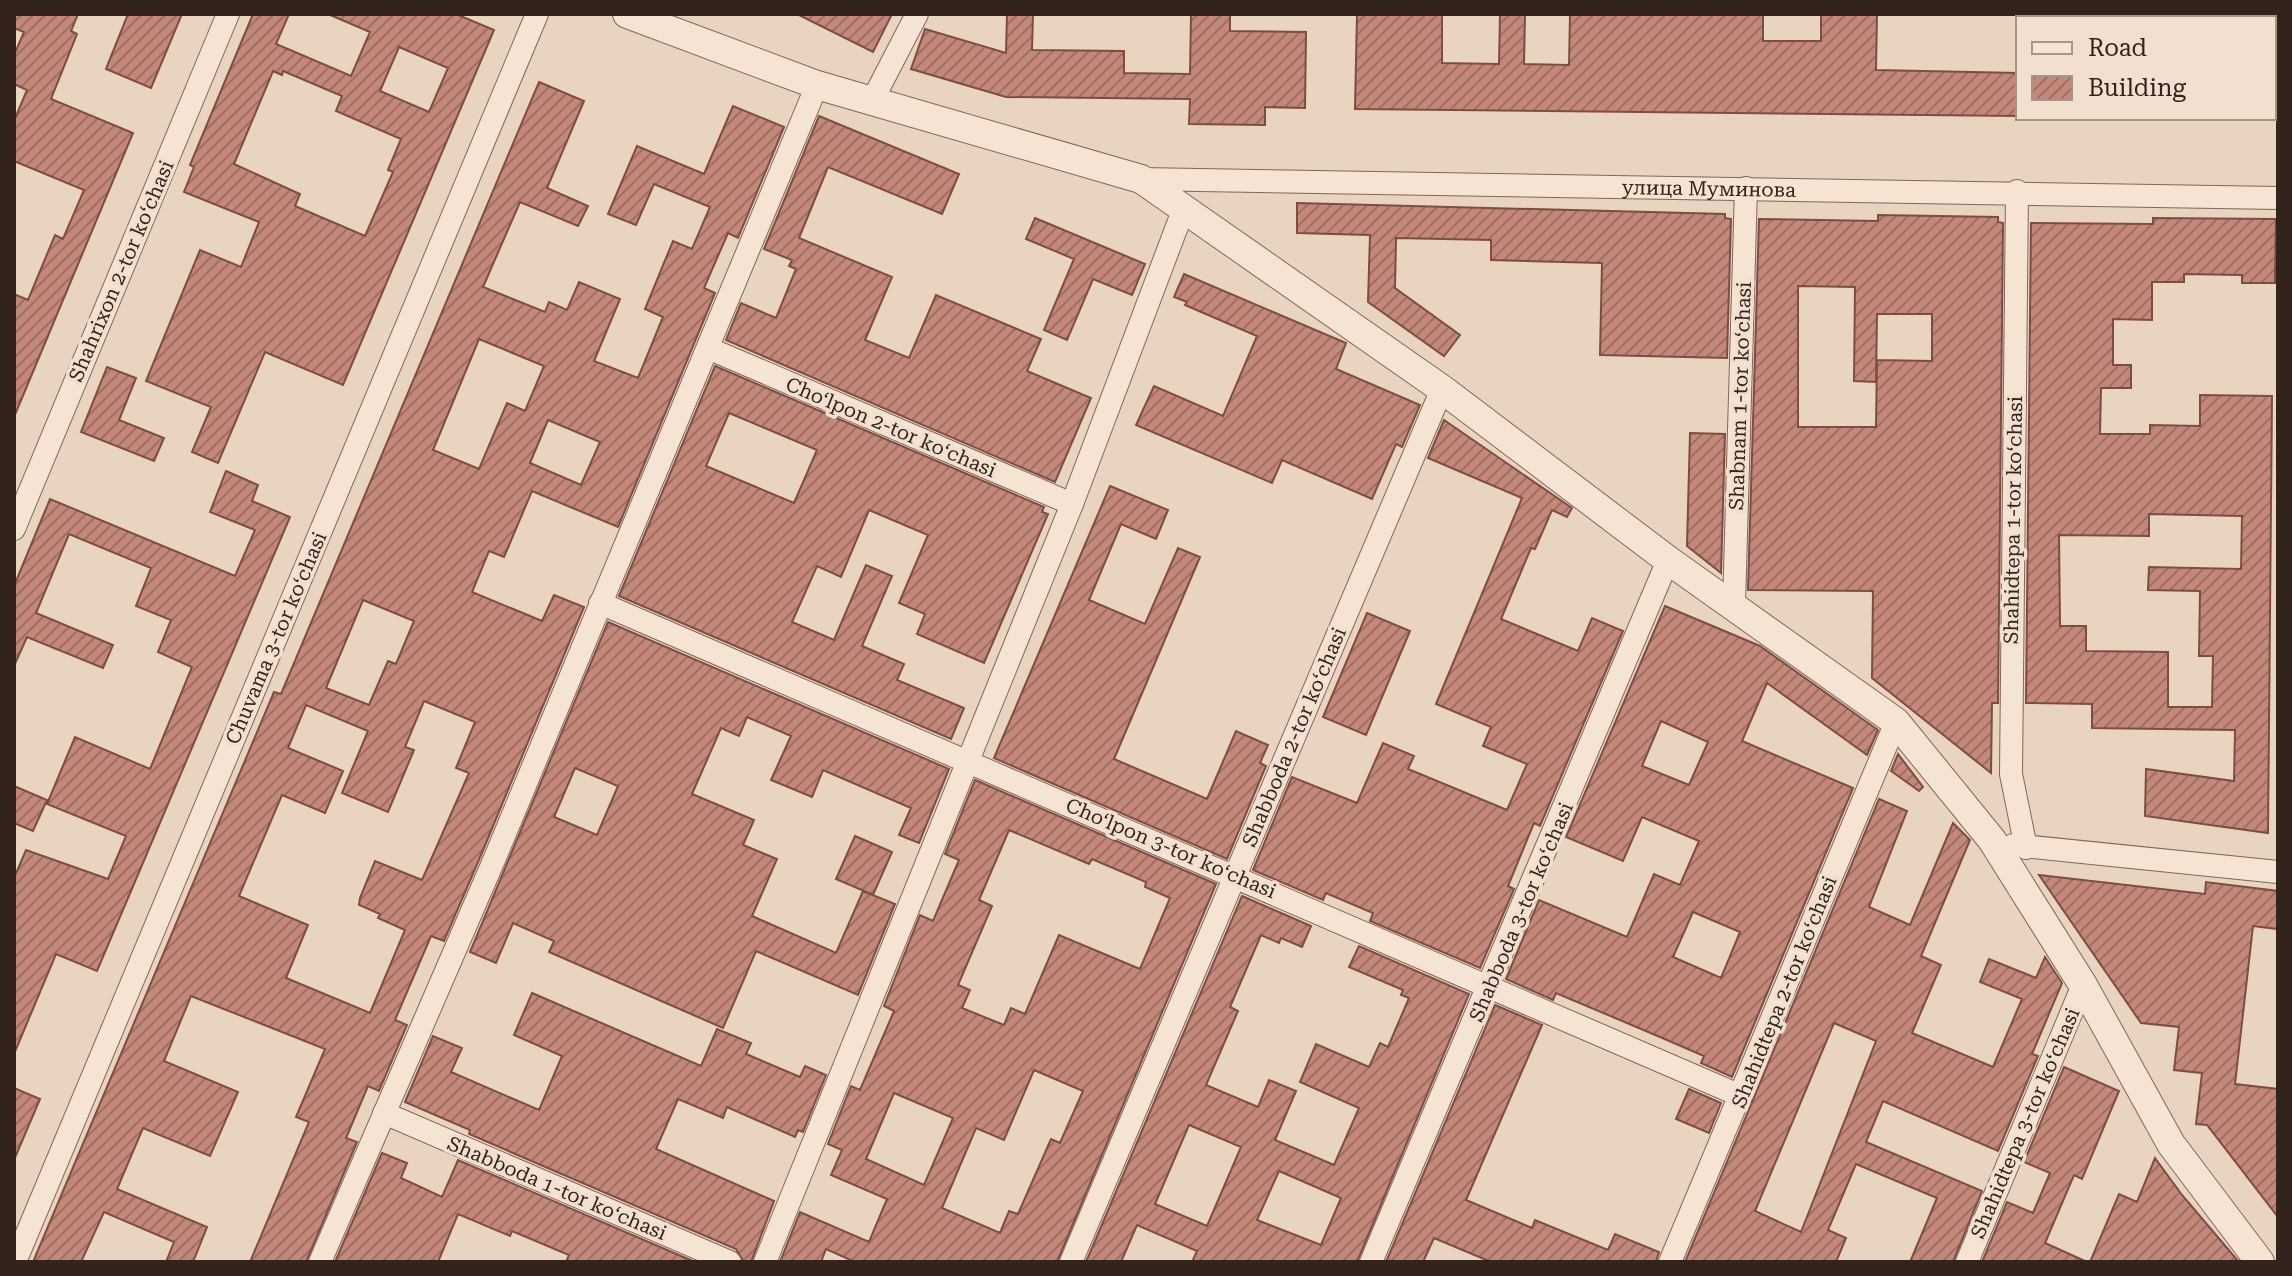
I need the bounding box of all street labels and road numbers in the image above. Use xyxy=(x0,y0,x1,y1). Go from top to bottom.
street label: Shahrixon 2-tor koʻchasi xyxy=(63,157,179,385)
street label: улица Муминова xyxy=(1622,175,1796,202)
street label: Shabnam 1-tor koʻchasi xyxy=(1724,281,1756,511)
street label: Cho‘lpon 2-tor koʻchasi xyxy=(782,372,1000,482)
street label: Shahidtepa 1-tor koʻchasi xyxy=(1999,396,2027,644)
street label: Chuvama 3-tor koʻchasi xyxy=(220,528,332,748)
street label: Shabboda 2-tor koʻchasi xyxy=(1237,624,1351,850)
street label: Cho‘lpon 3-tor koʻchasi xyxy=(1062,793,1280,903)
street label: Shabboda 3-tor koʻchasi xyxy=(1464,799,1578,1025)
street label: Shahidtepa 2-tor koʻchasi xyxy=(1726,873,1842,1111)
street label: Shahidtepa 3-tor koʻchasi xyxy=(1965,1004,2085,1242)
street label: Shabboda 1-tor koʻchasi xyxy=(444,1131,670,1245)

